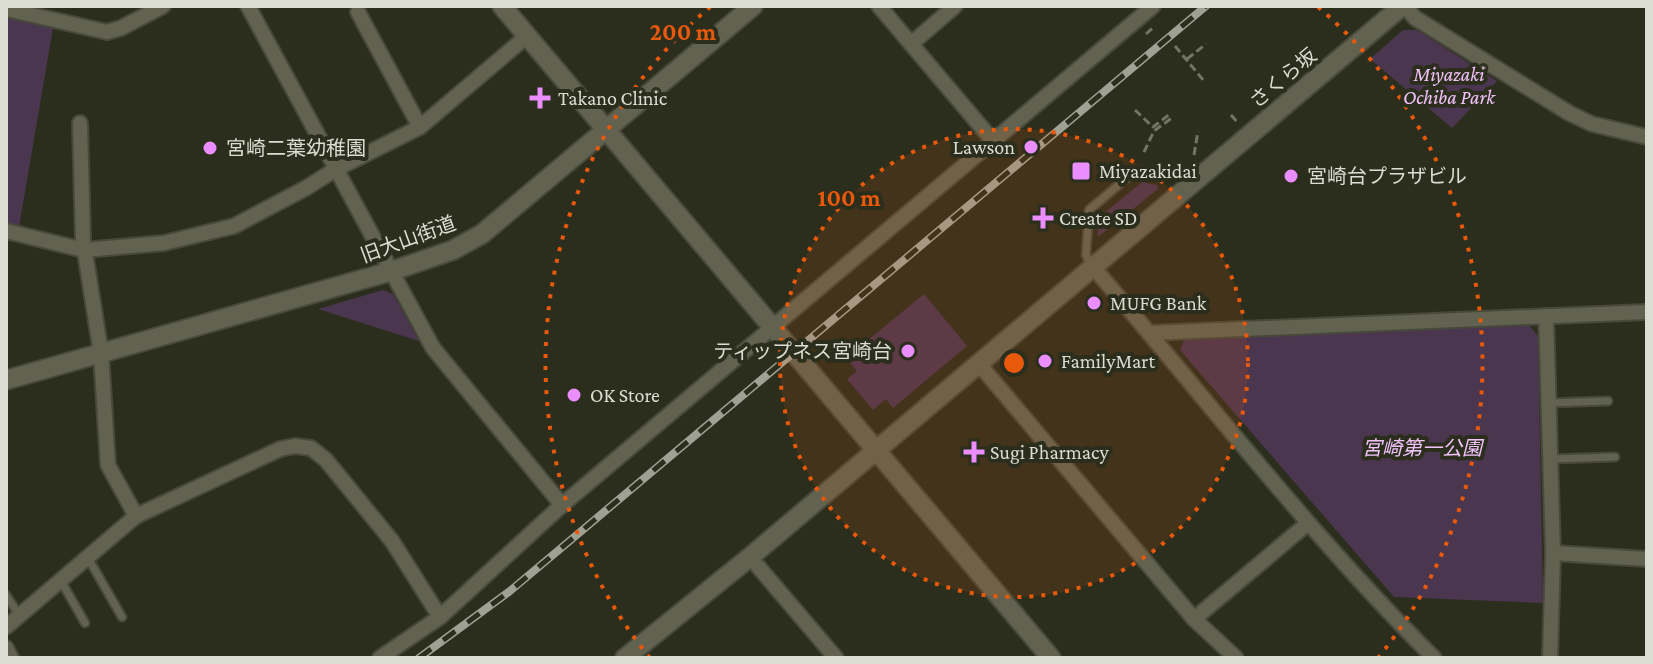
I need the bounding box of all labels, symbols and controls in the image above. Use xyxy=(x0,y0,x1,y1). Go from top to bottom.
text: 200 m xyxy=(650,18,717,45)
street label: さくら坂 xyxy=(1245,44,1321,112)
park label: Miyazaki Ochiba Park xyxy=(1403,63,1496,108)
marker: Takano Clinic xyxy=(529,87,551,109)
place label: Takano Clinic xyxy=(558,87,668,109)
place label: Lawson xyxy=(953,136,1015,158)
place label: 宮崎二葉幼稚園 xyxy=(226,137,366,159)
marker: Lawson xyxy=(1022,138,1040,156)
marker: 宮崎二葉幼稚園 xyxy=(201,139,219,157)
marker: Miyazakidai xyxy=(1070,160,1092,182)
place label: Miyazakidai xyxy=(1099,160,1197,183)
place label: 宮崎台プラザビル xyxy=(1307,165,1467,187)
marker: 宮崎台プラザビル xyxy=(1282,167,1300,185)
text: 100 m xyxy=(817,184,881,211)
place label: Create SD xyxy=(1059,207,1137,229)
marker: Create SD xyxy=(1034,209,1052,227)
street label: 旧大山街道 xyxy=(357,212,459,266)
place label: MUFG Bank xyxy=(1110,292,1207,314)
marker: MUFG Bank xyxy=(1085,294,1103,312)
place label: ティップネス宮崎台 xyxy=(713,340,892,362)
marker: ティップネス宮崎台 xyxy=(899,342,917,360)
centre of rings xyxy=(1000,349,1028,377)
place label: FamilyMart xyxy=(1061,350,1155,373)
marker: FamilyMart xyxy=(1036,352,1054,370)
place label: OK Store xyxy=(590,384,660,406)
marker: OK Store xyxy=(565,386,583,404)
park label: 宮崎第一公園 xyxy=(1362,437,1485,459)
place label: Sugi Pharmacy xyxy=(990,441,1109,464)
marker: Sugi Pharmacy xyxy=(965,443,983,461)

